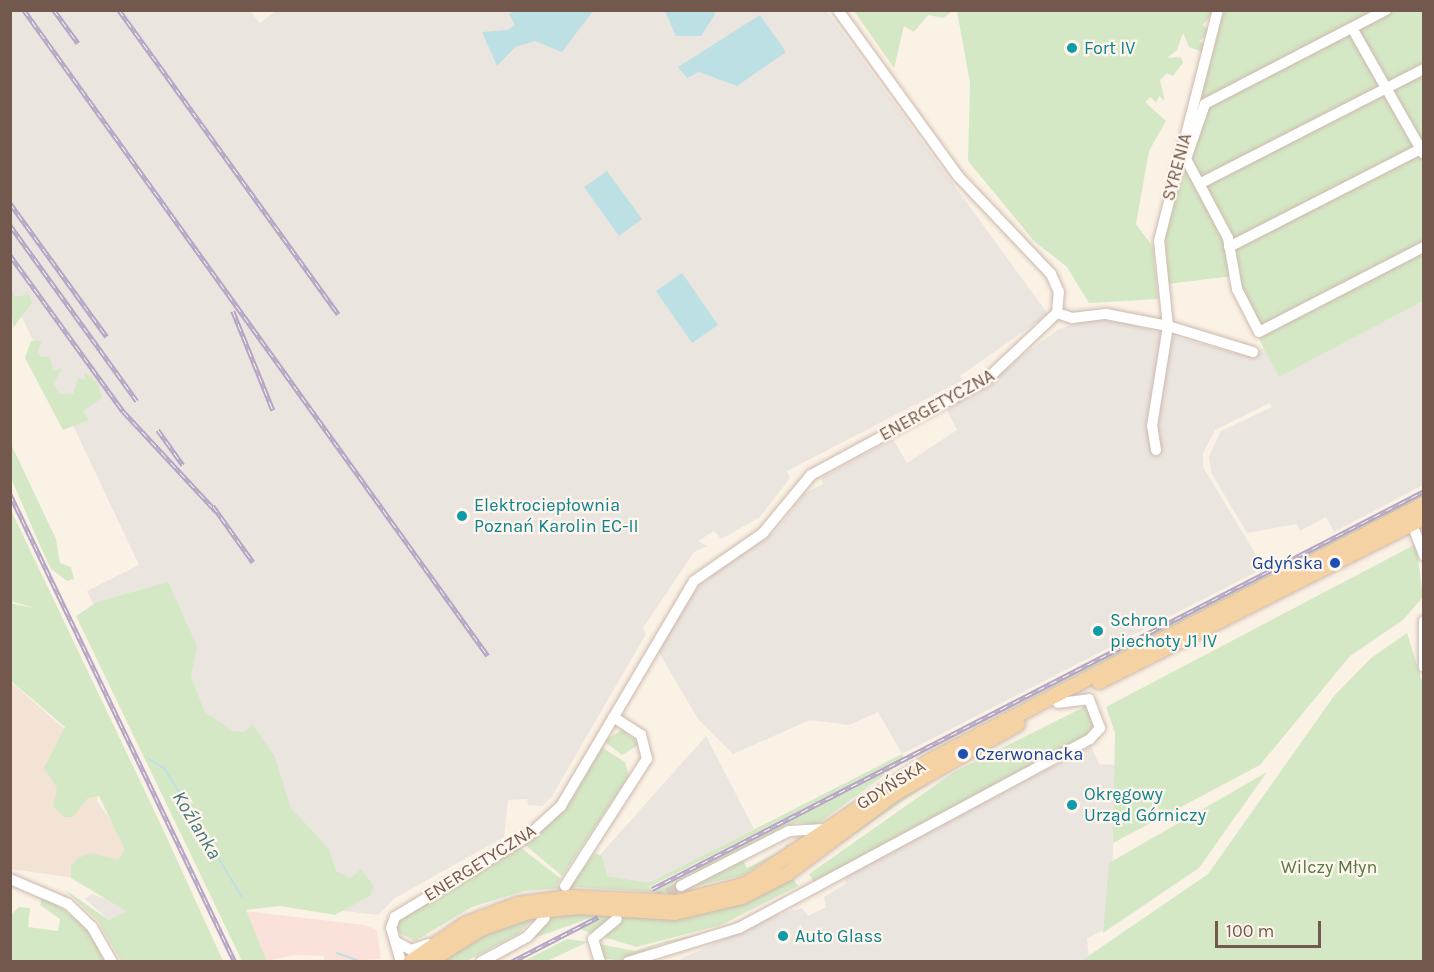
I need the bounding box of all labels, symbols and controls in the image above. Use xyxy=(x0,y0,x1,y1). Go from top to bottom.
place label: Fort IV xyxy=(1084,37,1135,59)
marker: Fort IV xyxy=(1065,41,1079,55)
street label: SYRENIA xyxy=(1158,131,1196,203)
street label: ENERGETYCZNA xyxy=(876,364,998,446)
place label: Elektrociepłownia Poznań Karolin EC-II xyxy=(474,495,638,538)
marker: Elektrociepłownia Poznań Karolin EC-II xyxy=(455,509,469,523)
place label: Gdyńska xyxy=(1252,552,1323,574)
marker: Gdyńska xyxy=(1328,556,1342,570)
place label: Schron piechoty J1 IV xyxy=(1110,610,1217,652)
marker: Schron piechoty J1 IV xyxy=(1091,624,1105,638)
place label: Czerwonacka xyxy=(975,743,1083,765)
marker: Czerwonacka xyxy=(956,747,970,761)
street label: GDYŃSKA xyxy=(852,755,930,815)
place label: Okręgowy Urząd Górniczy xyxy=(1084,784,1206,826)
water label: Koźlanka xyxy=(167,786,227,864)
marker: Okręgowy Urząd Górniczy xyxy=(1065,798,1079,812)
street label: ENERGETYCZNA xyxy=(420,820,540,906)
park label: Wilczy Młyn xyxy=(1281,856,1377,878)
scale bar xyxy=(1218,909,1324,947)
text: 100 m xyxy=(1226,920,1274,942)
place label: Auto Glass xyxy=(795,925,883,947)
marker: Auto Glass xyxy=(776,929,790,943)

